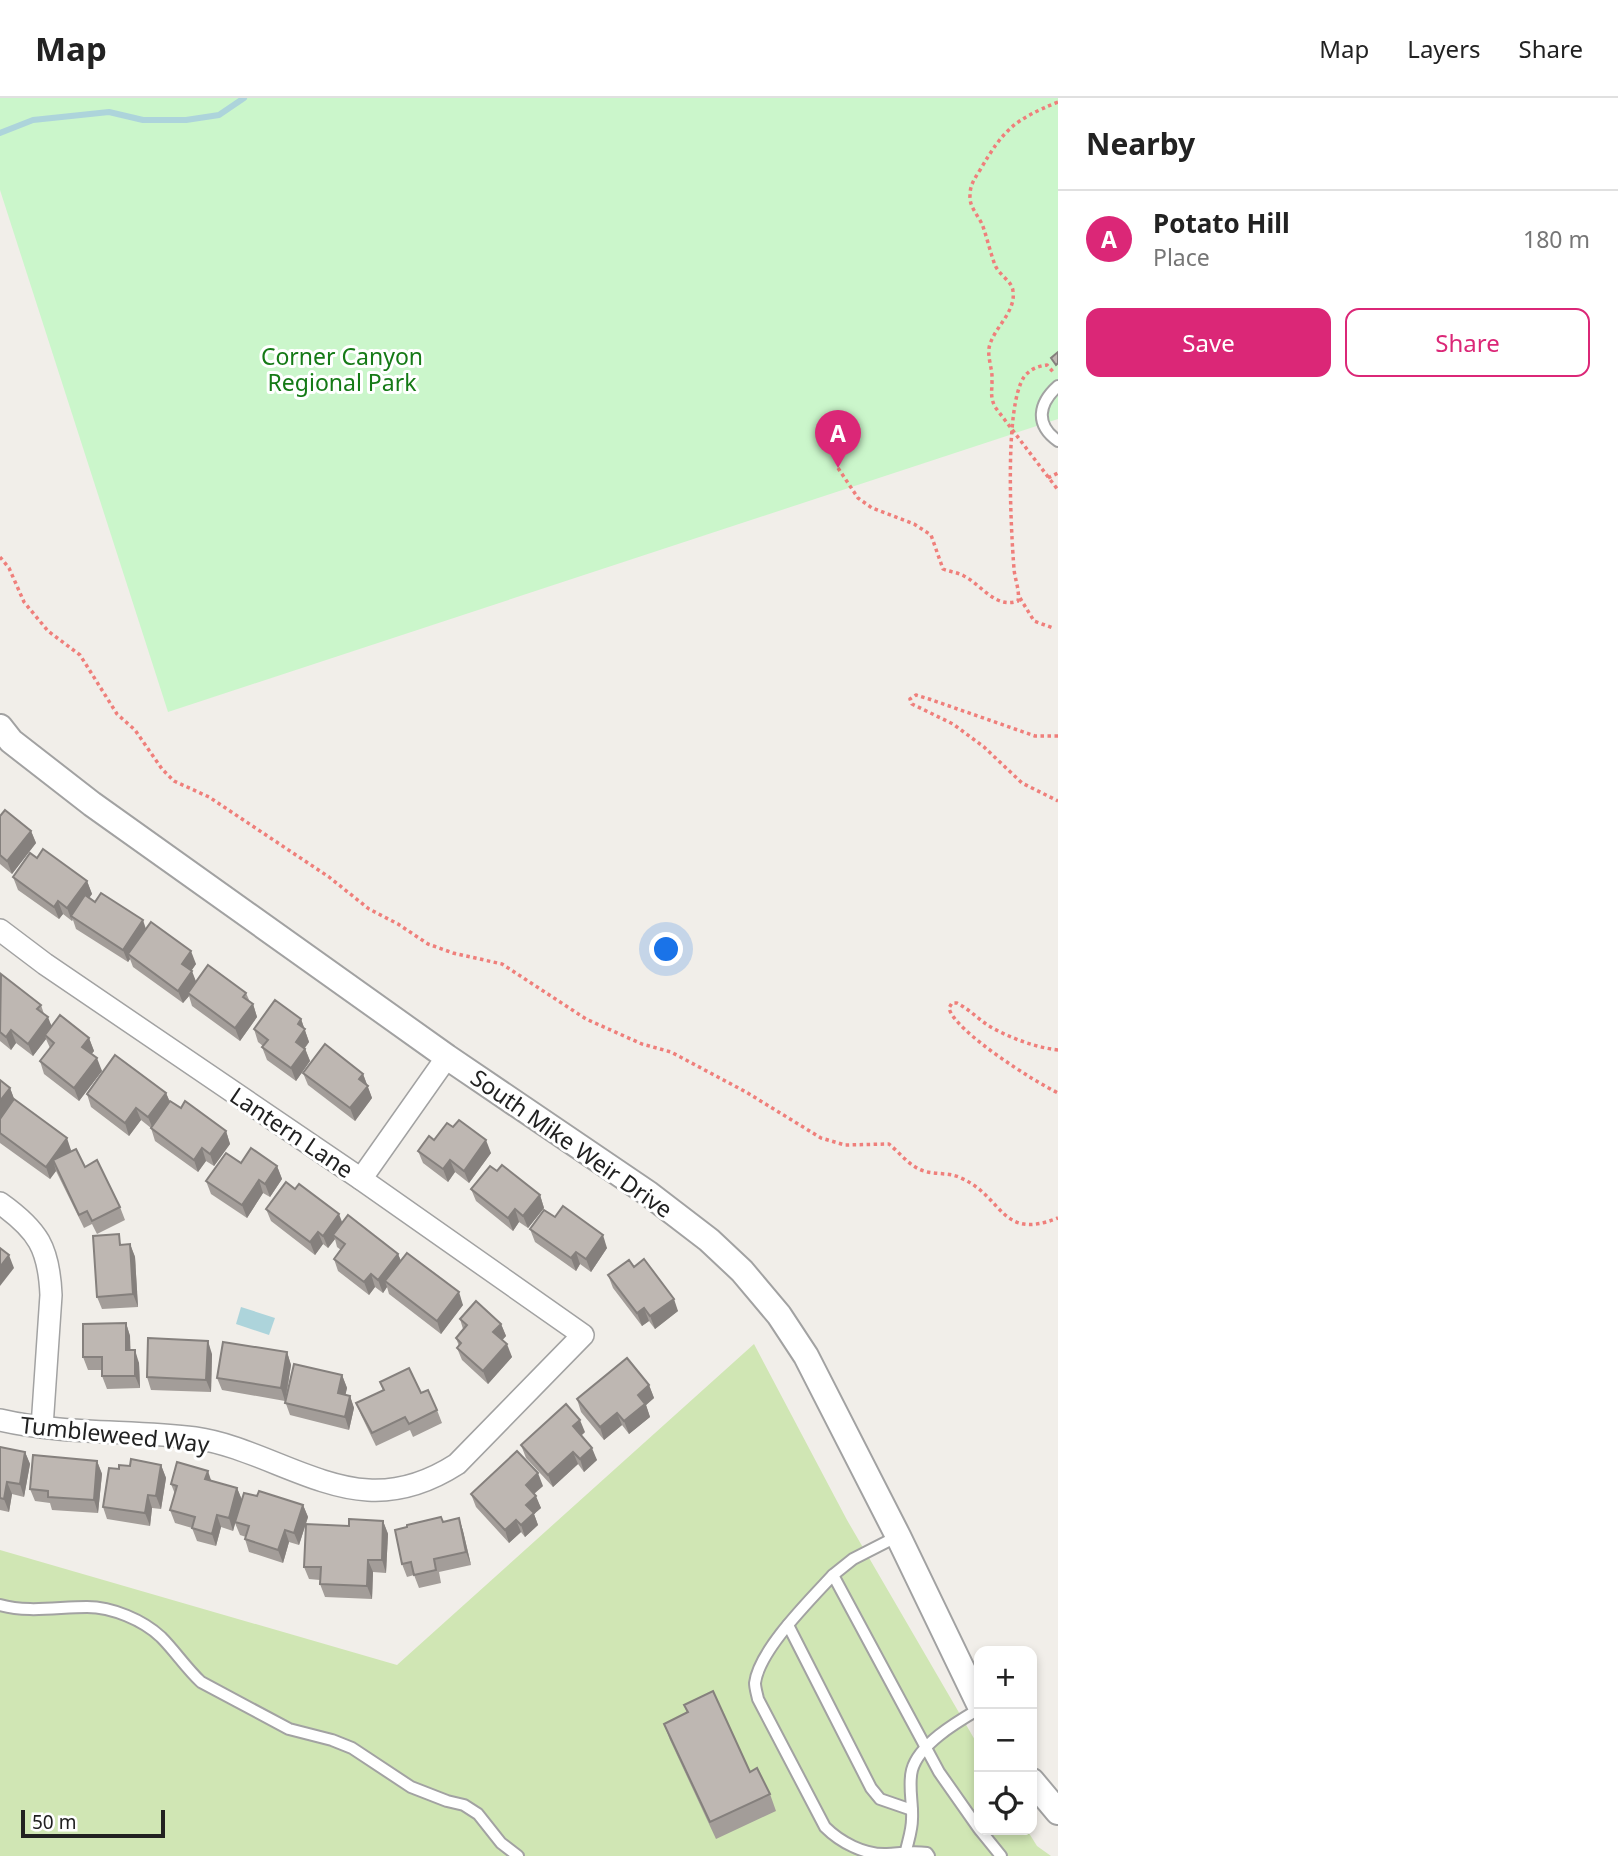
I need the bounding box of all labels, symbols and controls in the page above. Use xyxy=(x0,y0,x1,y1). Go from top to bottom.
text: Map xyxy=(35,26,107,71)
text: Map xyxy=(1319,32,1369,65)
text: Layers xyxy=(1407,32,1481,65)
text: Share xyxy=(1519,32,1583,65)
text: Nearby xyxy=(1086,123,1195,164)
text: Potato Hill xyxy=(1153,205,1290,241)
text: A xyxy=(1101,223,1117,255)
text: 180 m xyxy=(1523,223,1590,255)
text: Place xyxy=(1153,241,1210,273)
button: Save xyxy=(1086,308,1331,377)
button: Share xyxy=(1345,308,1590,377)
park label: Corner Canyon Regional Park xyxy=(261,340,423,398)
pin: A xyxy=(815,410,861,468)
your location xyxy=(649,932,683,966)
street label: South Mike Weir Drive xyxy=(465,1061,679,1225)
street label: Lantern Lane xyxy=(224,1079,360,1185)
street label: Tumbleweed Way xyxy=(19,1408,211,1460)
map controls xyxy=(974,1646,1037,1835)
button: + xyxy=(974,1646,1037,1709)
button: − xyxy=(974,1709,1037,1772)
button: locate xyxy=(974,1772,1037,1835)
scale bar xyxy=(21,1807,164,1839)
text: 50 m xyxy=(32,1809,76,1835)

